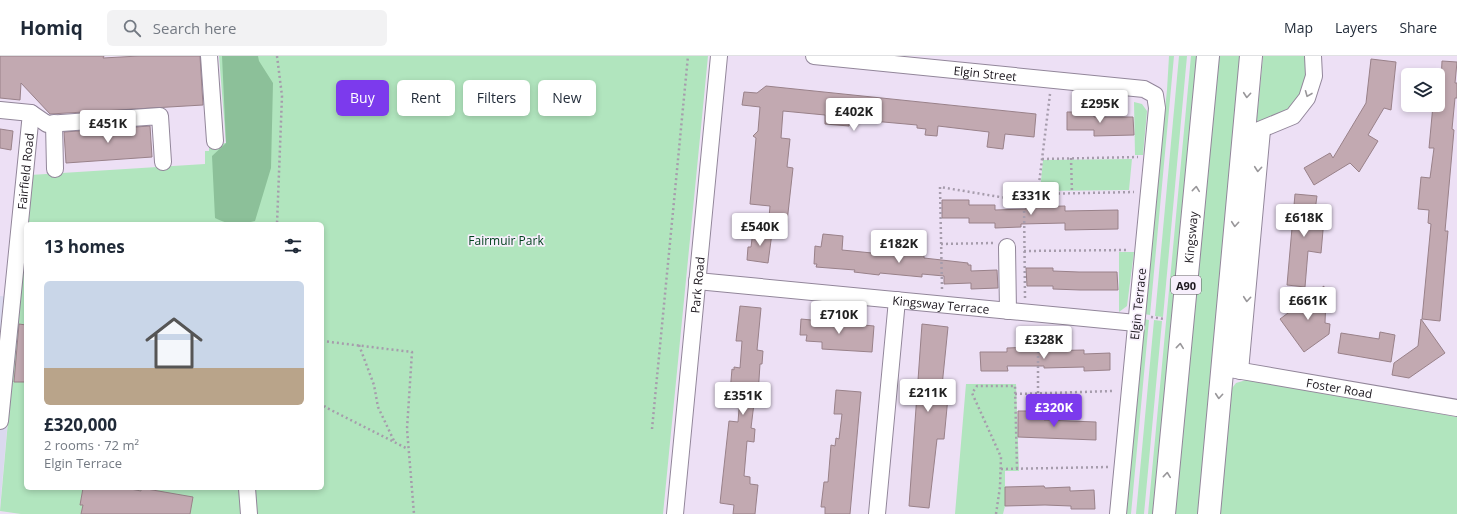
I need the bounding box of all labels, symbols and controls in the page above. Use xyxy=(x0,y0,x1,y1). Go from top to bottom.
search box xyxy=(107,10,387,46)
text: Homiq xyxy=(20,15,83,41)
icon: search xyxy=(121,17,143,39)
text: Search here xyxy=(153,18,236,38)
text: Map xyxy=(1284,18,1313,37)
text: Layers xyxy=(1335,18,1377,37)
text: Share xyxy=(1399,18,1437,37)
street label: Elgin Street xyxy=(953,62,1017,85)
map controls xyxy=(1401,68,1445,112)
button: layers xyxy=(1401,68,1445,112)
chip: Buy xyxy=(336,80,389,116)
chip: Rent xyxy=(397,80,455,116)
chip: Filters xyxy=(463,80,530,116)
chip: New xyxy=(538,80,596,116)
pin: £295K xyxy=(1072,90,1128,124)
one-way arrow xyxy=(1304,90,1312,97)
one-way arrow xyxy=(1242,92,1251,98)
text: £295K xyxy=(1081,94,1119,112)
pin: £402K xyxy=(826,98,882,132)
text: £402K xyxy=(835,102,873,120)
pin: £451K xyxy=(80,110,136,144)
text: £451K xyxy=(89,114,127,132)
street label: Fairfield Road xyxy=(13,132,37,210)
one-way arrow xyxy=(1254,166,1263,172)
pin: £331K xyxy=(1003,182,1059,216)
text: £331K xyxy=(1012,186,1050,204)
one-way arrow xyxy=(1191,186,1200,192)
pin: £618K xyxy=(1276,204,1332,238)
text: £618K xyxy=(1285,208,1323,226)
street label: Kingsway xyxy=(1180,210,1202,264)
pin: £540K xyxy=(732,213,788,247)
text: £540K xyxy=(741,217,779,235)
one-way arrow xyxy=(1230,221,1239,227)
pin: £182K xyxy=(871,230,927,264)
park label: Fairmuir Park xyxy=(468,232,544,249)
text: £182K xyxy=(880,234,918,252)
text: 13 homes xyxy=(44,235,125,258)
icon: filters xyxy=(282,235,304,257)
street label: Park Road xyxy=(686,256,708,314)
street label: Elgin Terrace xyxy=(1126,267,1150,341)
road number: A90 xyxy=(1171,276,1201,294)
pin: £661K xyxy=(1280,287,1336,321)
street label: Kingsway Terrace xyxy=(892,291,990,317)
text: £661K xyxy=(1289,291,1327,309)
one-way arrow xyxy=(1242,296,1251,302)
pin: £710K xyxy=(811,301,867,335)
text: £710K xyxy=(820,305,858,323)
icon: home xyxy=(138,307,210,379)
pin: £328K xyxy=(1016,326,1072,360)
text: £328K xyxy=(1025,330,1063,348)
one-way arrow xyxy=(1175,343,1184,349)
street label: Foster Road xyxy=(1305,374,1374,402)
pin: £211K xyxy=(900,379,956,413)
pin: £351K xyxy=(715,382,771,416)
text: £211K xyxy=(909,383,947,401)
text: £351K xyxy=(724,386,762,404)
one-way arrow xyxy=(1215,393,1224,399)
pin: £320K xyxy=(1026,394,1082,428)
text: £320K xyxy=(1035,398,1073,416)
text: £320,000 xyxy=(44,413,117,436)
text: 2 rooms · 72 m² xyxy=(44,436,139,454)
text: Elgin Terrace xyxy=(44,454,122,472)
one-way arrow xyxy=(1163,472,1172,478)

